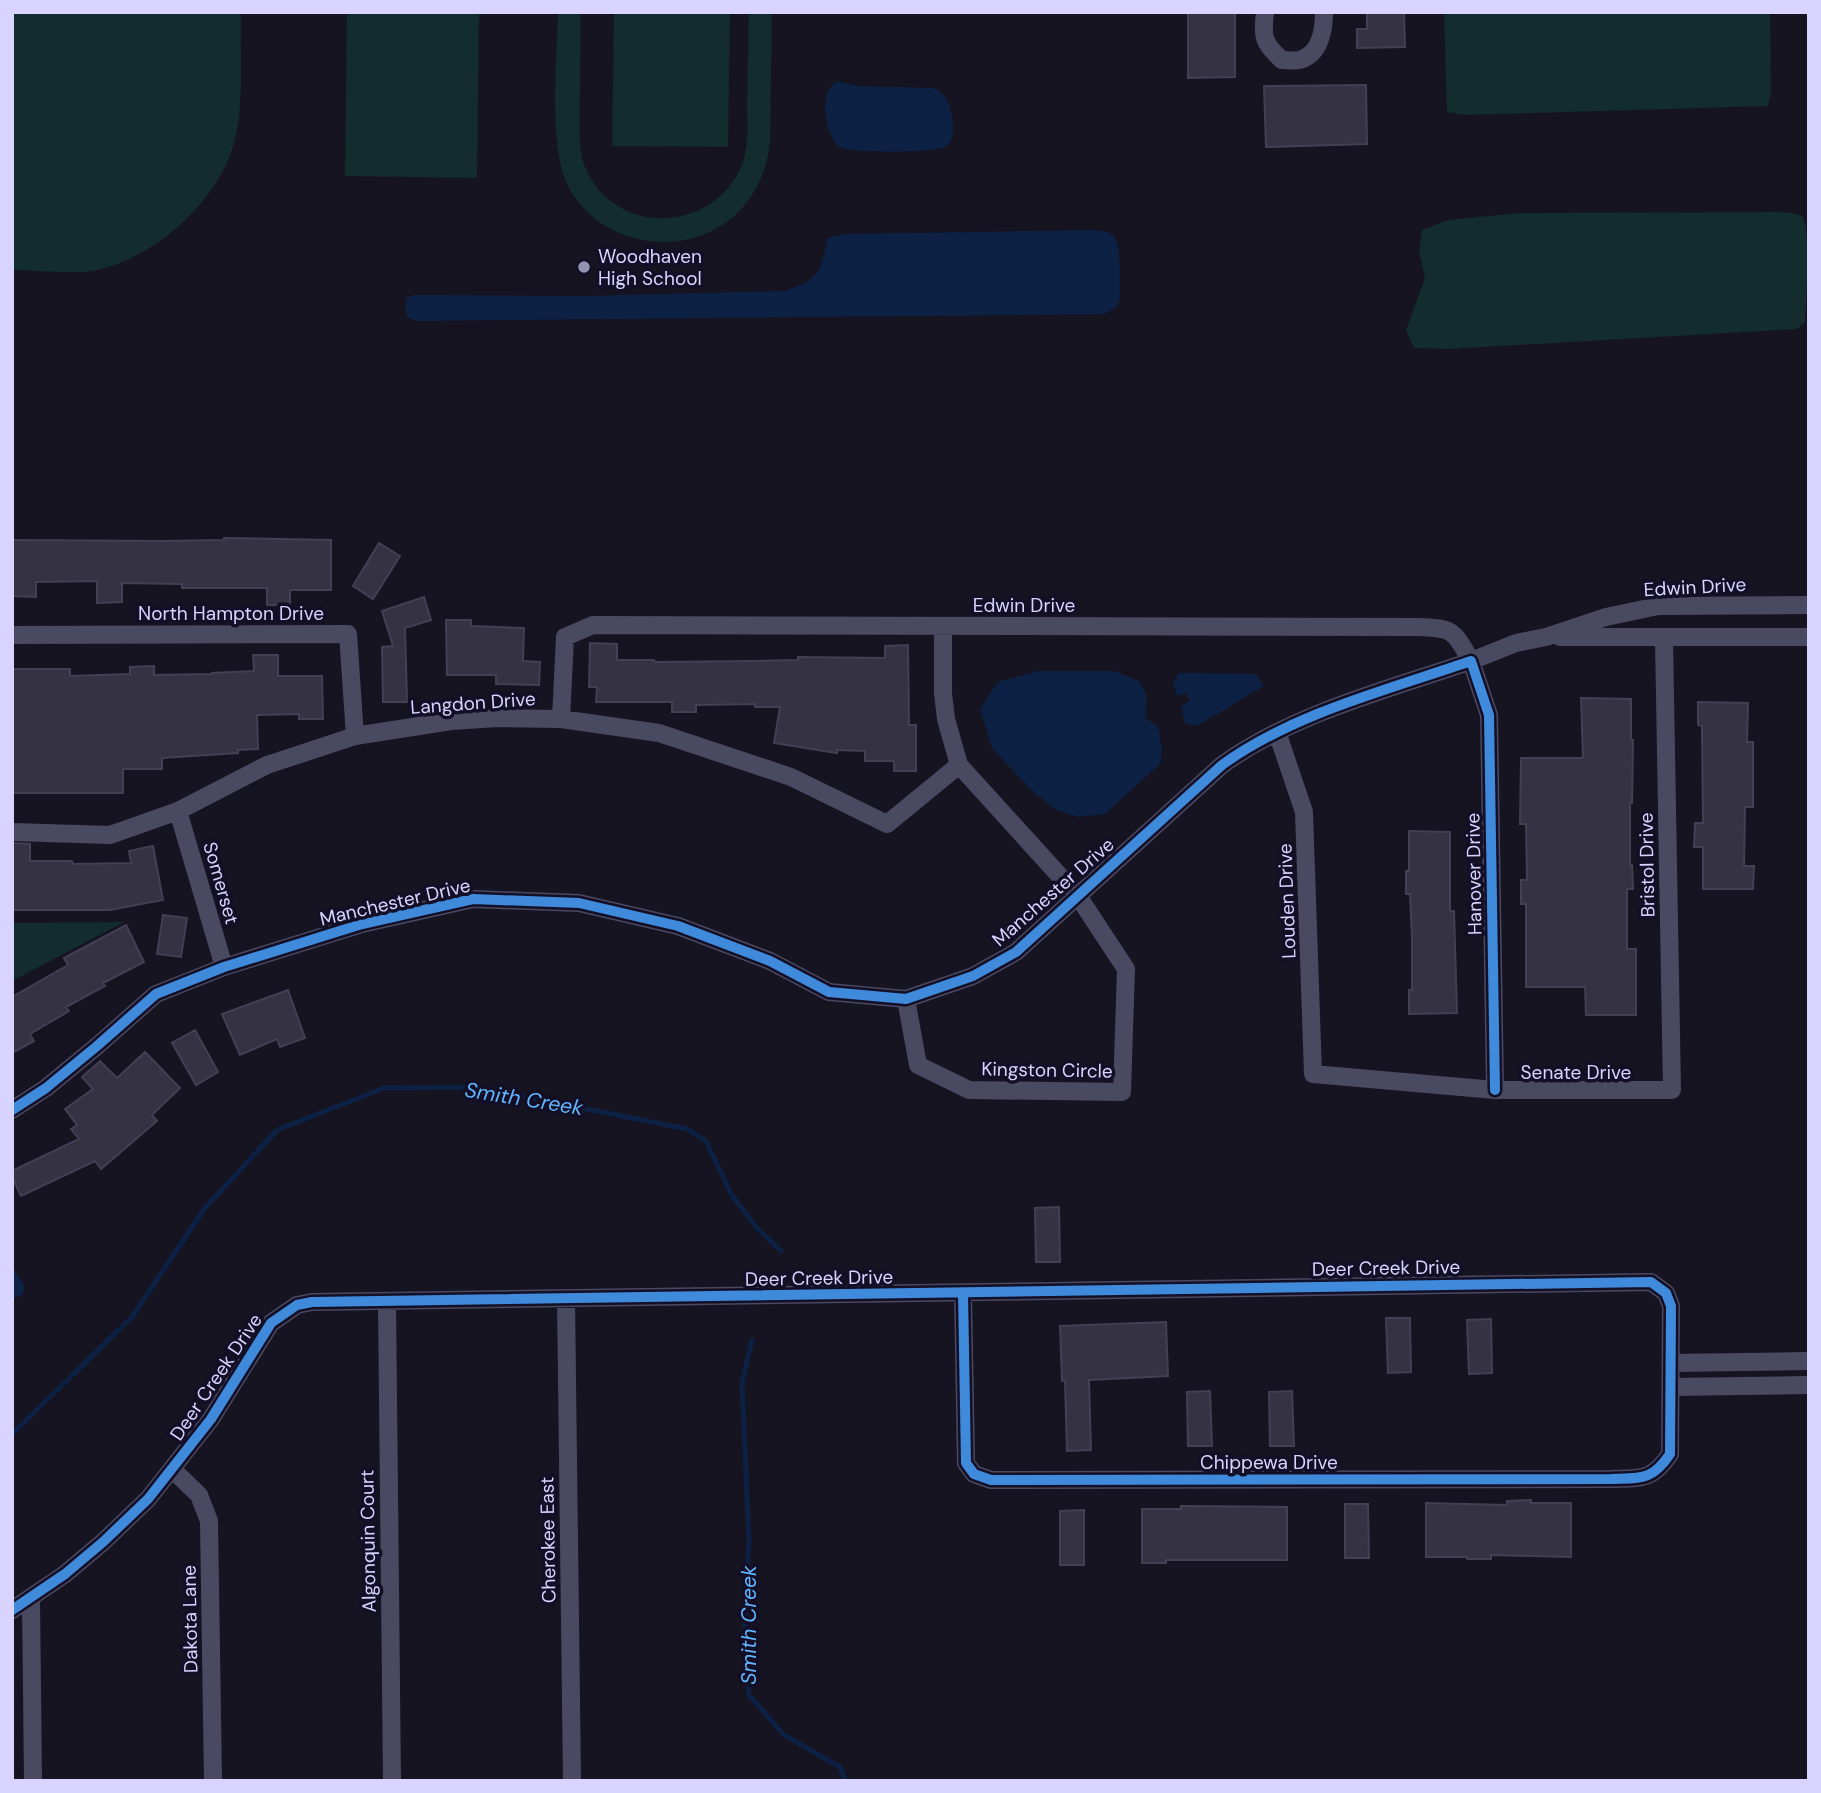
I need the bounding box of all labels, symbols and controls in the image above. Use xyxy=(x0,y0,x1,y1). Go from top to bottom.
place label: Woodhaven High School xyxy=(598,244,702,291)
marker: Woodhaven High School xyxy=(576,259,592,275)
street label: Edwin Drive xyxy=(1643,572,1747,602)
street label: Edwin Drive xyxy=(973,593,1075,618)
street label: North Hampton Drive xyxy=(138,601,324,626)
street label: Langdon Drive xyxy=(409,686,537,720)
street label: Bristol Drive xyxy=(1634,812,1660,918)
street label: Hanover Drive xyxy=(1460,813,1488,935)
street label: Manchester Drive xyxy=(987,832,1119,952)
street label: Somerset xyxy=(197,839,245,927)
street label: Louden Drive xyxy=(1272,843,1302,959)
street label: Manchester Drive xyxy=(317,873,473,931)
street label: Kingston Circle xyxy=(981,1056,1113,1084)
street label: Senate Drive xyxy=(1521,1060,1631,1085)
water label: Smith Creek xyxy=(463,1076,585,1122)
street label: Deer Creek Drive xyxy=(1312,1254,1460,1282)
street label: Deer Creek Drive xyxy=(745,1264,893,1292)
street label: Deer Creek Drive xyxy=(164,1309,268,1445)
street label: Chippewa Drive xyxy=(1200,1450,1338,1475)
street label: Algonquin Court xyxy=(354,1469,382,1613)
street label: Cherokee East xyxy=(534,1477,562,1603)
street label: Dakota Lane xyxy=(177,1565,203,1673)
water label: Smith Creek xyxy=(735,1565,763,1685)

